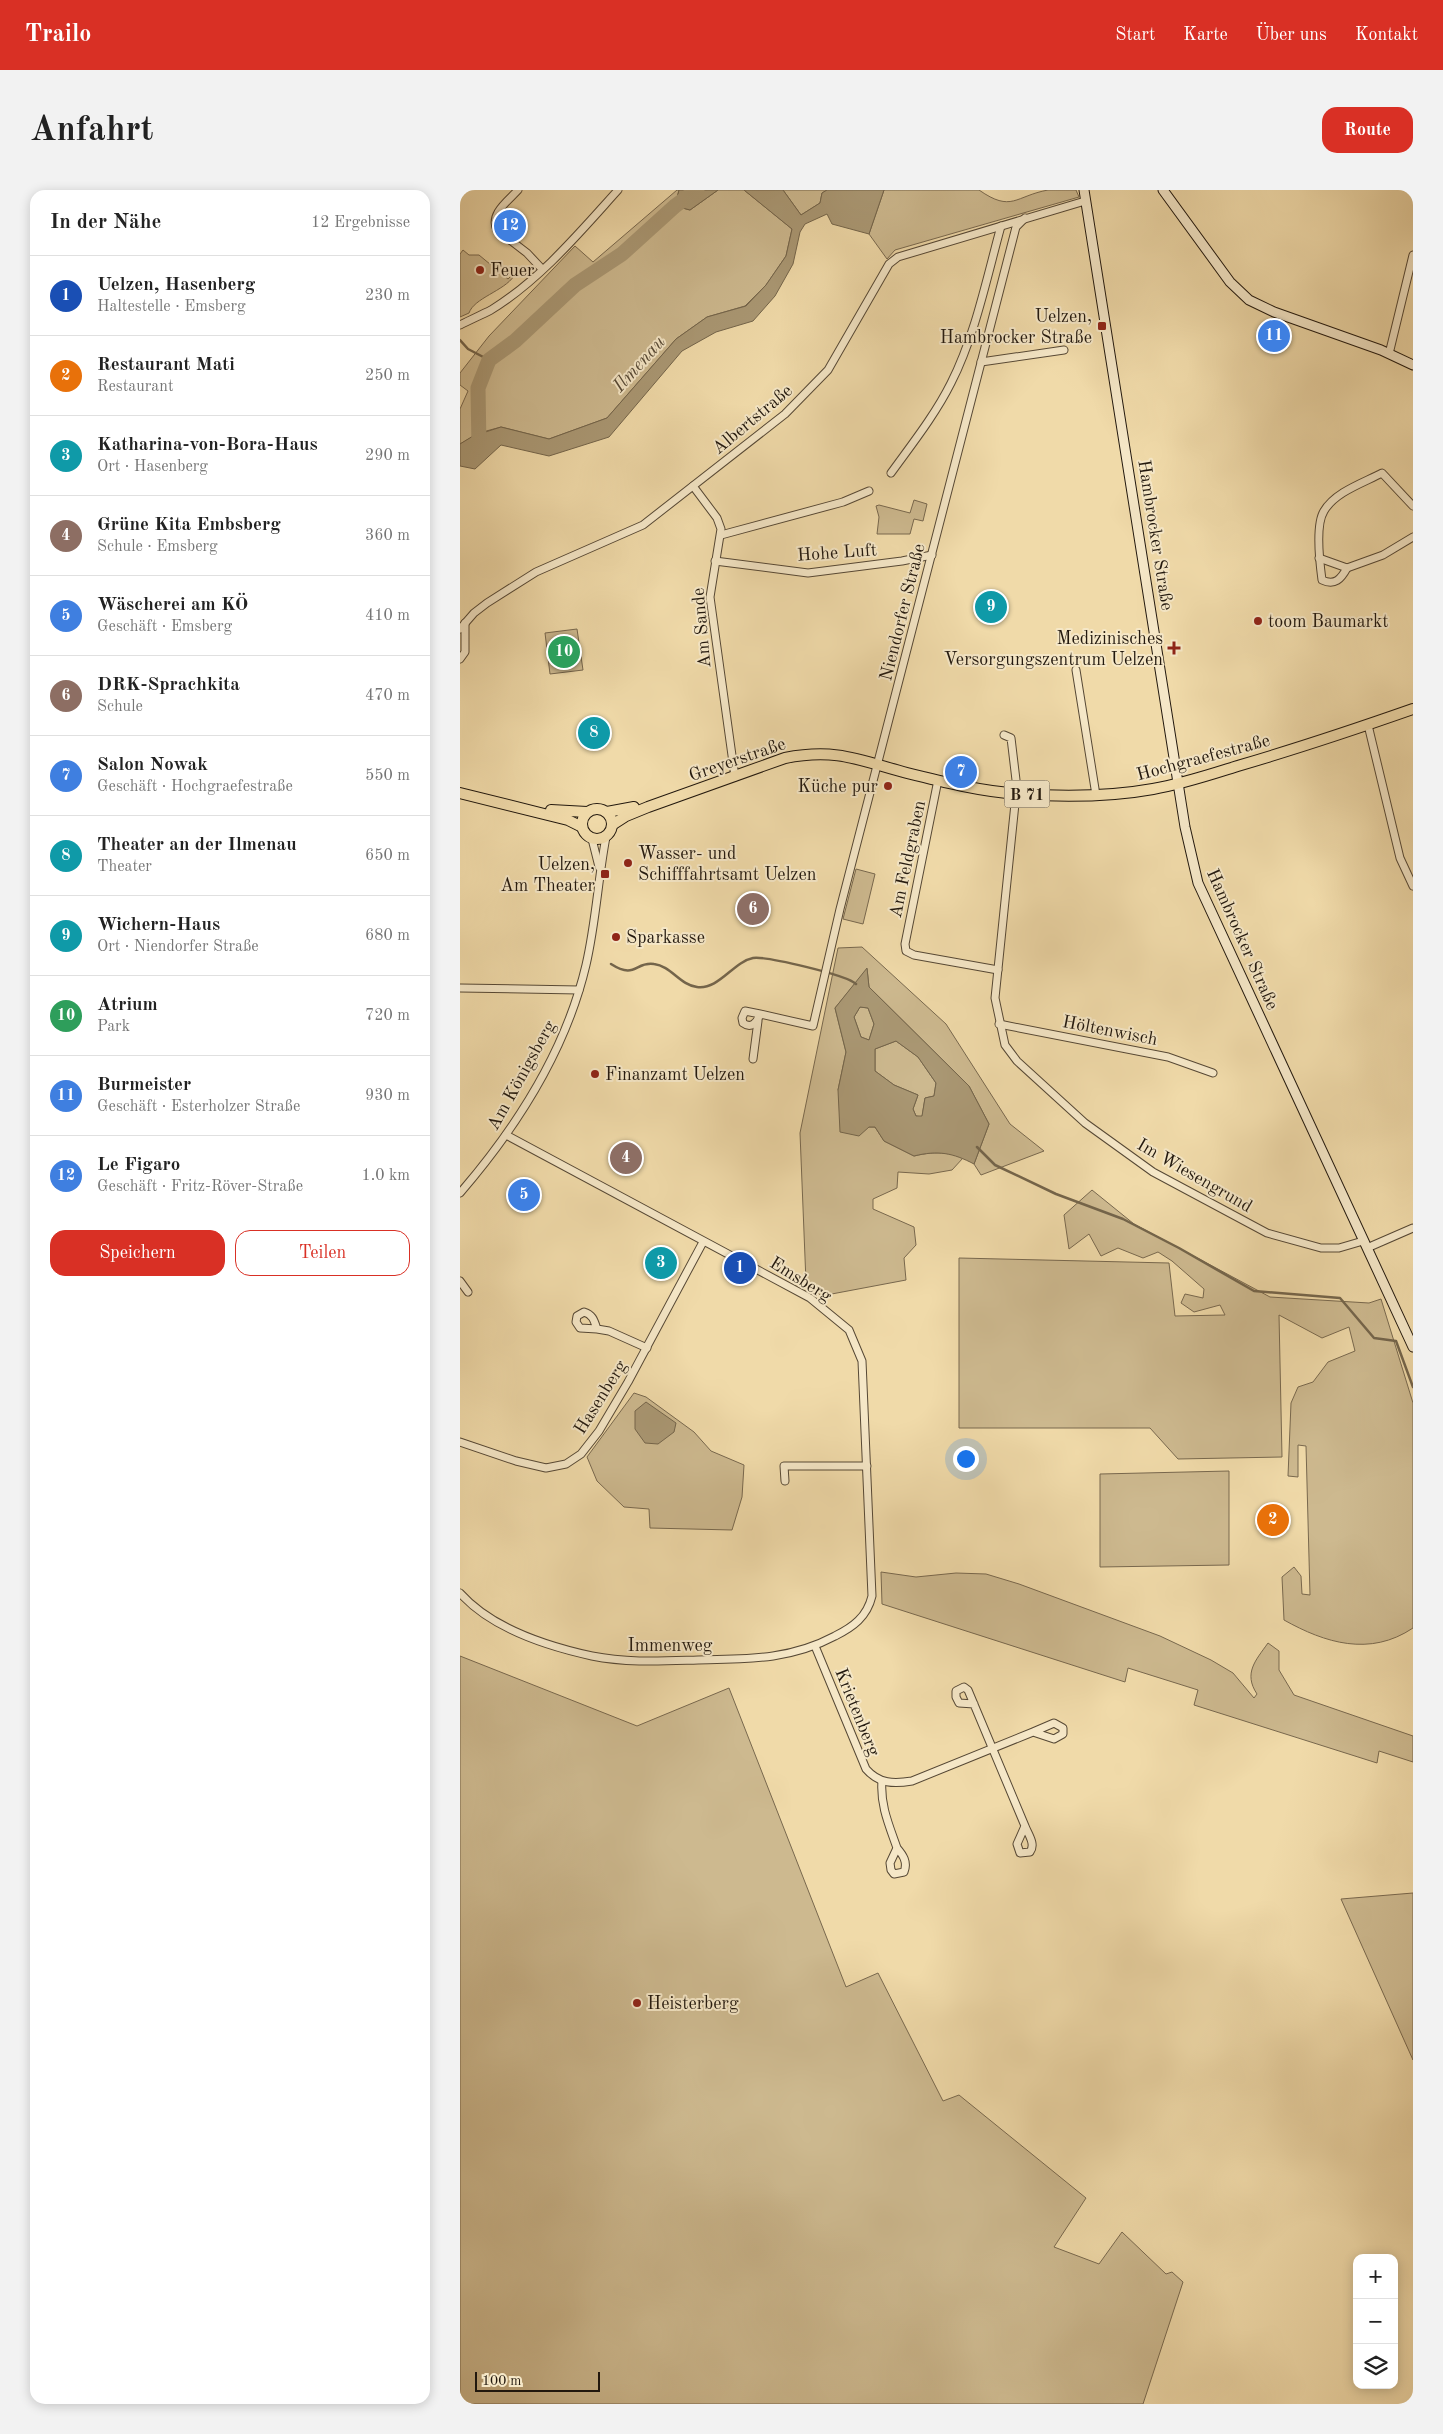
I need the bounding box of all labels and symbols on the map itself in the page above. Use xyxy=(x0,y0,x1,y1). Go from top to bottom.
pin: 12 xyxy=(494,207,526,245)
place label: Feuer xyxy=(490,262,535,280)
marker: Feuer xyxy=(474,264,486,276)
place label: Uelzen, Hambrocker Straße xyxy=(940,308,1092,347)
pin: 11 xyxy=(1258,317,1290,355)
marker: Uelzen, Hambrocker Straße xyxy=(1096,320,1108,332)
water label: Ilmenau xyxy=(609,333,670,397)
street label: Albertstraße xyxy=(709,381,796,458)
street label: Hambrocker Straße xyxy=(1134,459,1176,612)
street label: Hohe Luft xyxy=(796,541,878,565)
street label: Niendorfer Straße xyxy=(877,542,929,683)
street label: Am Sande xyxy=(690,587,714,669)
pin: 9 xyxy=(975,588,1007,626)
place label: toom Baumarkt xyxy=(1268,613,1389,631)
marker: toom Baumarkt xyxy=(1252,615,1264,627)
place label: Medizinisches Versorgungszentrum Uelzen xyxy=(944,630,1163,669)
pin: 10 xyxy=(548,633,580,671)
marker: Medizinisches Versorgungszentrum Uelzen xyxy=(1167,641,1181,655)
pin: 8 xyxy=(578,714,610,752)
street label: Hochgraefestraße xyxy=(1135,731,1272,784)
street label: Greyerstraße xyxy=(687,735,788,785)
pin: 7 xyxy=(945,753,977,791)
place label: Küche pur xyxy=(798,778,879,796)
marker: Küche pur xyxy=(882,780,894,792)
road number: B 71 xyxy=(1004,780,1050,808)
street label: Am Feldgraben xyxy=(887,799,929,920)
place label: Wasser- und Schifffahrtsamt Uelzen xyxy=(638,845,817,884)
place label: Uelzen, Am Theater xyxy=(500,856,596,895)
marker: Wasser- und Schifffahrtsamt Uelzen xyxy=(622,857,634,869)
street label: Hambrocker Straße xyxy=(1203,866,1281,1013)
marker: Uelzen, Am Theater xyxy=(599,868,611,880)
pin: 6 xyxy=(737,890,769,928)
place label: Sparkasse xyxy=(626,929,705,947)
marker: Sparkasse xyxy=(610,931,622,943)
street label: Höltenwisch xyxy=(1061,1013,1159,1049)
street label: Am Königsberg xyxy=(484,1017,560,1133)
place label: Finanzamt Uelzen xyxy=(605,1066,745,1084)
marker: Finanzamt Uelzen xyxy=(589,1068,601,1080)
street label: Im Wiesengrund xyxy=(1134,1136,1255,1216)
pin: 4 xyxy=(610,1139,642,1177)
pin: 5 xyxy=(508,1176,540,1214)
pin: 3 xyxy=(645,1244,677,1282)
pin: 1 xyxy=(724,1249,756,1287)
street label: Emsberg xyxy=(766,1254,835,1306)
street label: Hasenberg xyxy=(571,1357,631,1438)
your location xyxy=(953,1446,979,1472)
pin: 2 xyxy=(1257,1501,1289,1539)
street label: Immenweg xyxy=(628,1637,713,1655)
street label: Krietenberg xyxy=(831,1666,883,1759)
place label: Heisterberg xyxy=(647,1995,739,2013)
marker: Heisterberg xyxy=(631,1997,643,2009)
scale bar xyxy=(475,2369,600,2392)

